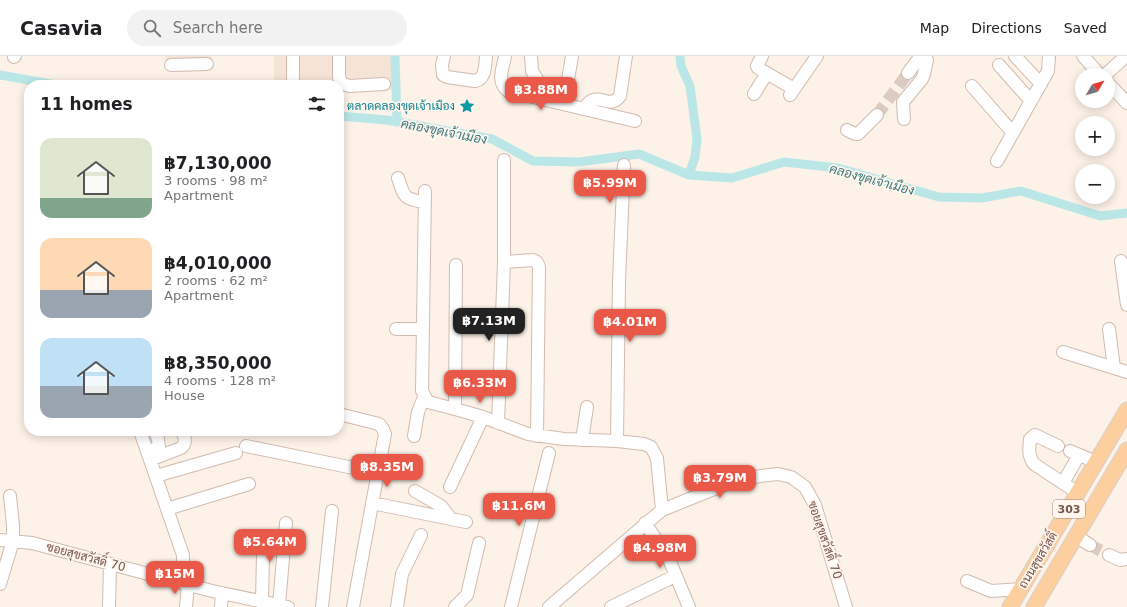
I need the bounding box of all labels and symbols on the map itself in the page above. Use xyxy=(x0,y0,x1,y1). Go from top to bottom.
north arrow xyxy=(1075,68,1115,108)
pin: ฿3.88M xyxy=(508,77,574,111)
place icon: ตลาดคลองขุดเจ้าเมือง xyxy=(458,97,476,115)
place label: ตลาดคลองขุดเจ้าเมือง xyxy=(347,99,455,115)
water label: คลองขุดเจ้าเมือง xyxy=(399,114,489,149)
water label: คลองขุดเจ้าเมือง xyxy=(827,159,917,200)
pin: ฿5.99M xyxy=(577,170,643,204)
pin: ฿7.13M xyxy=(456,308,522,342)
pin: ฿4.01M xyxy=(597,309,663,343)
pin: ฿6.33M xyxy=(447,370,513,404)
pin: ฿8.35M xyxy=(354,454,420,488)
pin: ฿3.79M xyxy=(687,465,753,499)
pin: ฿11.6M xyxy=(486,493,552,527)
street label: ซอยสุขสวัสดิ์ 70 xyxy=(803,498,849,582)
road number: 303 xyxy=(1053,500,1085,518)
street label: ถนนสุขสวัสดิ์ xyxy=(1012,527,1062,592)
pin: ฿5.64M xyxy=(237,529,303,563)
street label: ซอยสุขสวัสดิ์ 70 xyxy=(44,535,128,576)
pin: ฿4.98M xyxy=(627,535,693,569)
pin: ฿15M xyxy=(151,561,199,595)

